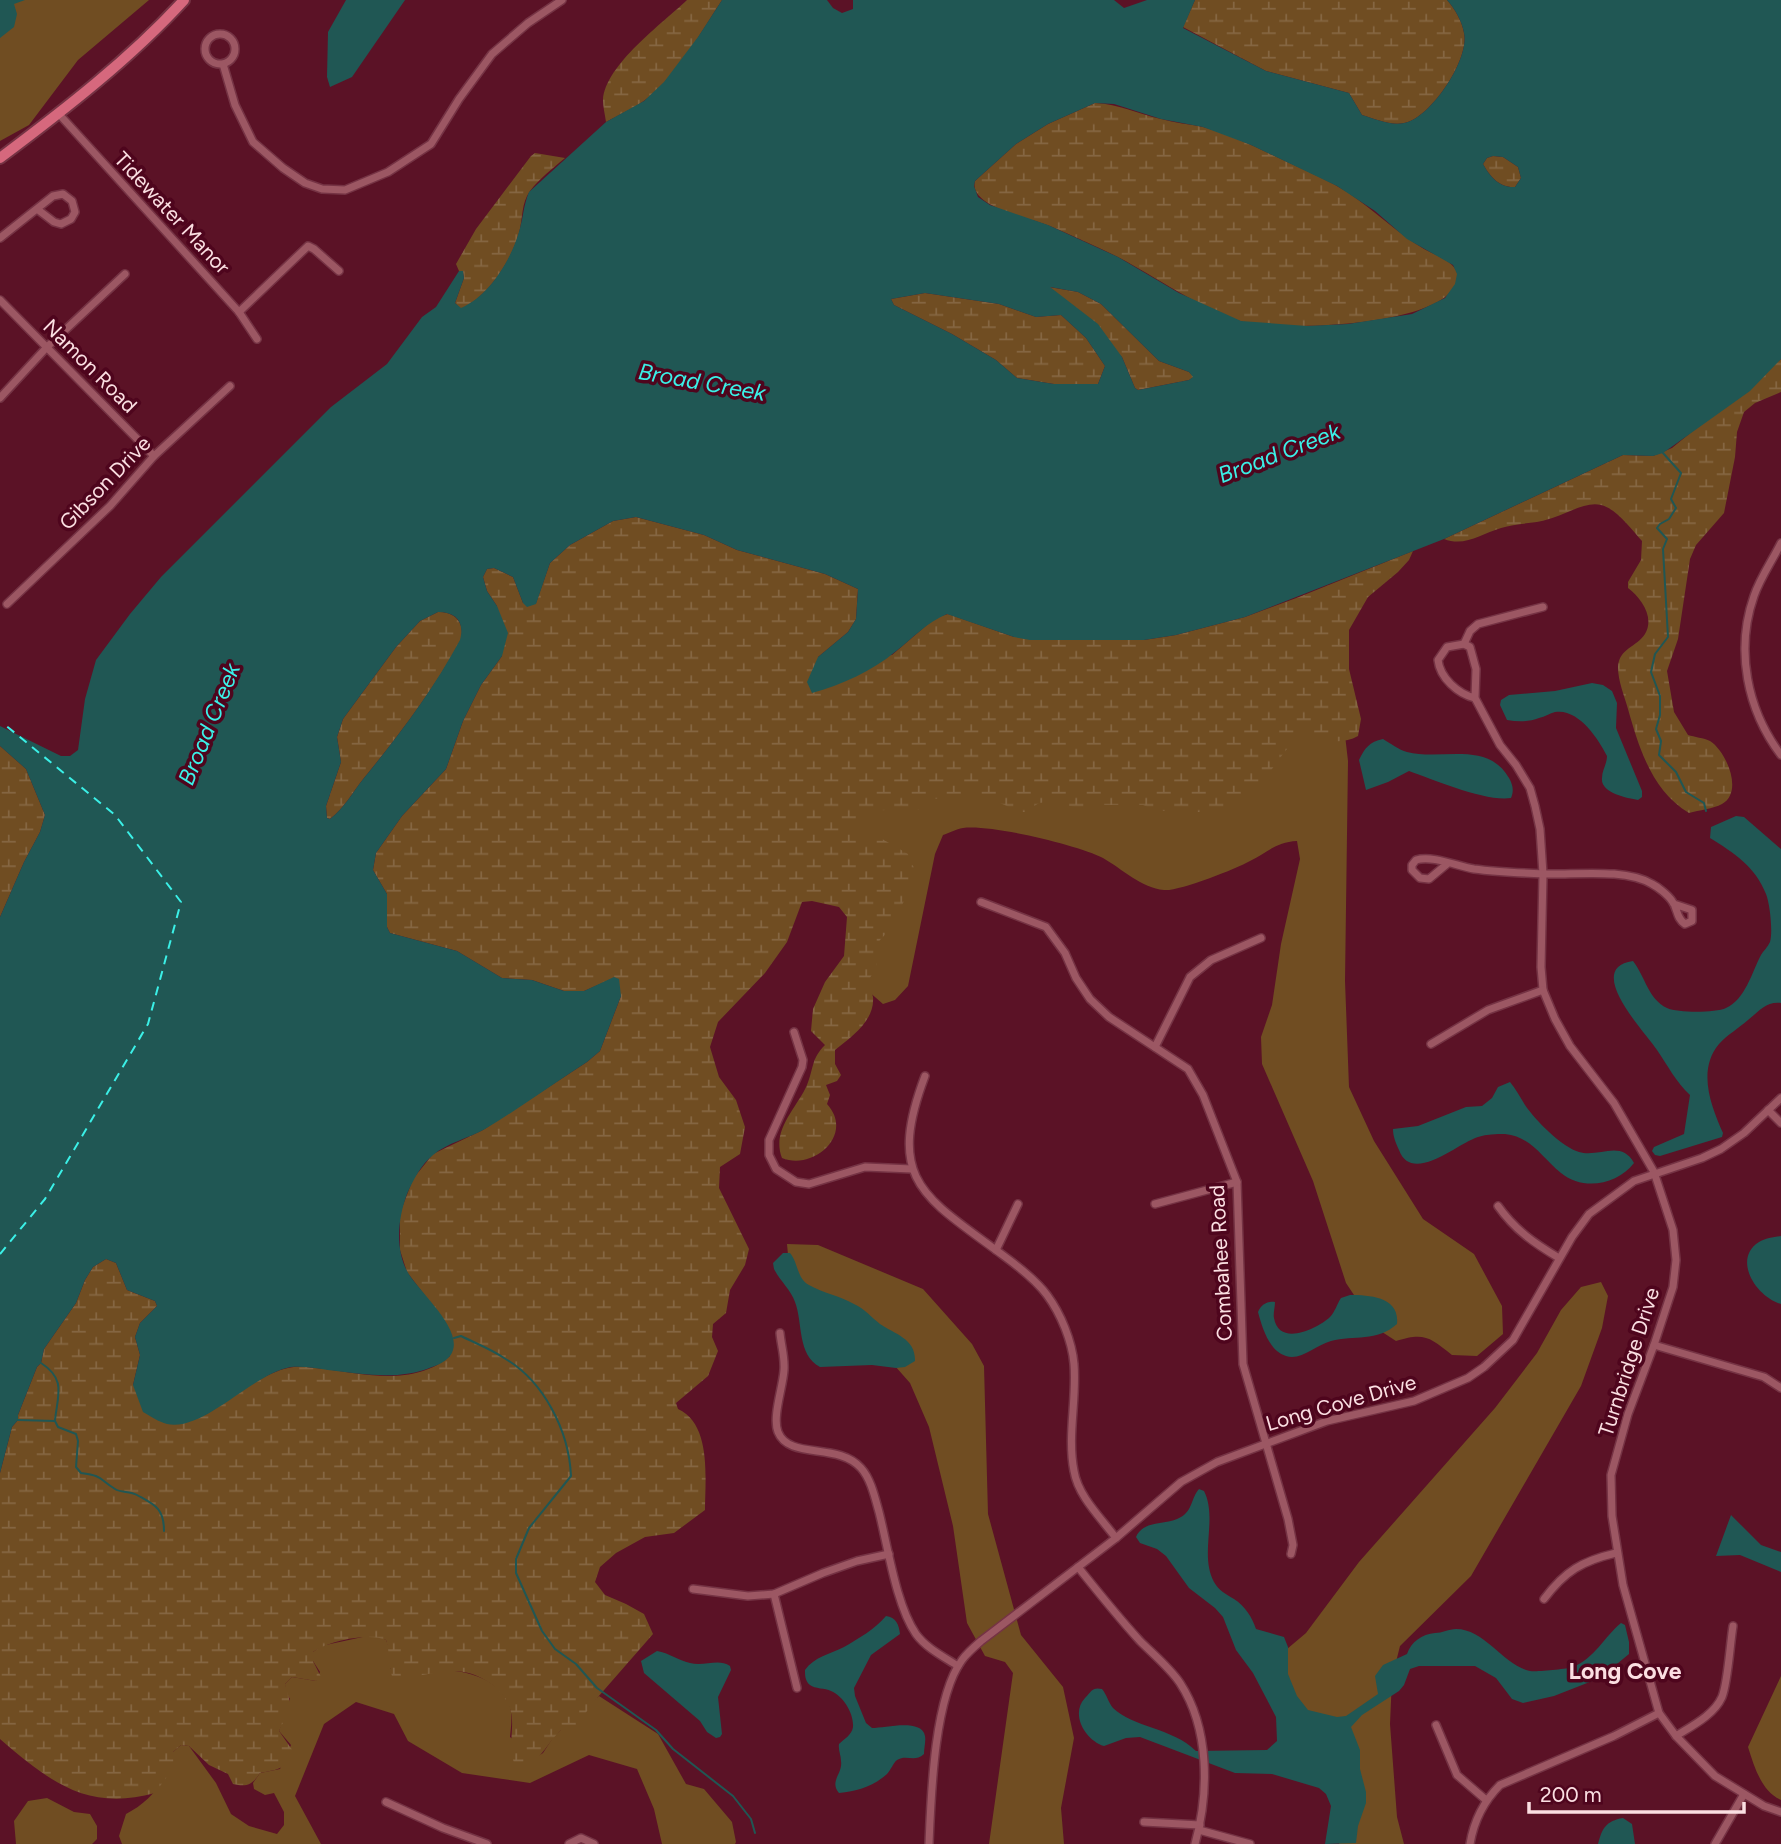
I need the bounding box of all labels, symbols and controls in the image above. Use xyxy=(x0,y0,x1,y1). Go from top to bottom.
street label: Tidewater Manor xyxy=(109,146,235,279)
street label: Namon Road xyxy=(38,314,142,418)
water label: Broad Creek xyxy=(636,357,769,407)
water label: Broad Creek xyxy=(1214,417,1345,489)
street label: Gibson Drive xyxy=(54,431,156,535)
water label: Broad Creek xyxy=(172,658,246,789)
street label: Combahee Road xyxy=(1204,1184,1237,1342)
street label: Turnbridge Drive xyxy=(1593,1284,1664,1440)
street label: Long Cove Drive xyxy=(1263,1369,1419,1436)
district label: Long Cove xyxy=(1569,1657,1682,1685)
scale bar xyxy=(1529,1770,1744,1814)
text: 200 m xyxy=(1540,1782,1602,1807)

